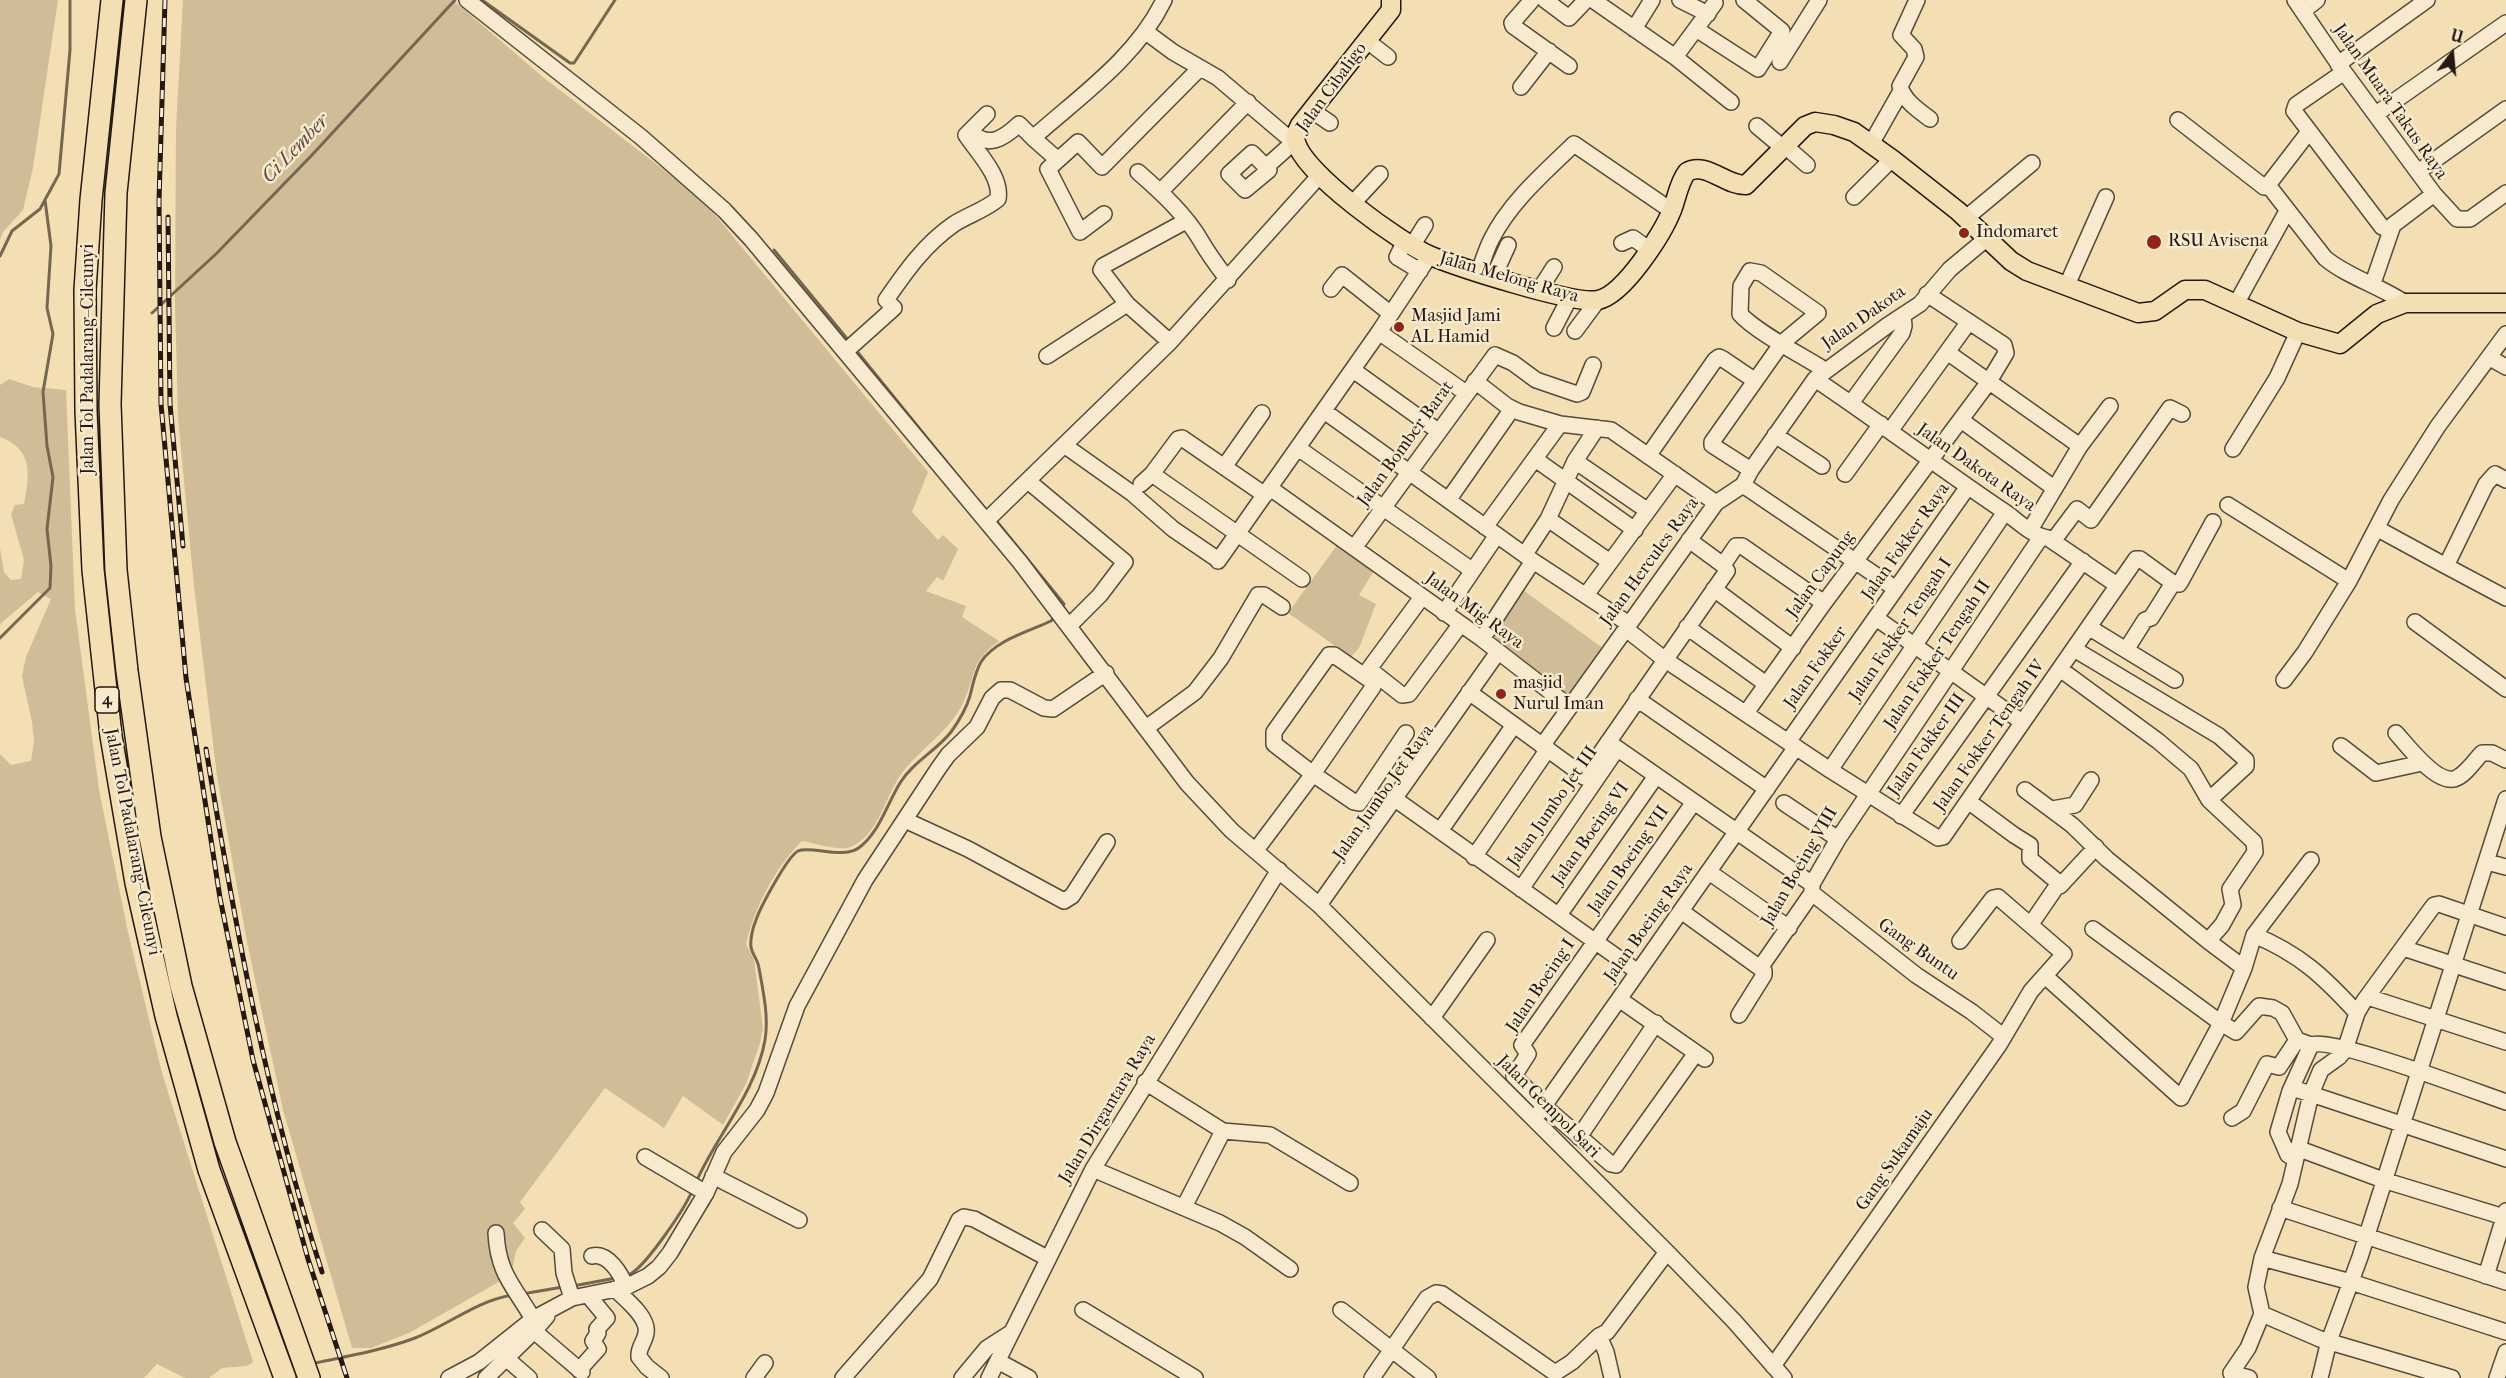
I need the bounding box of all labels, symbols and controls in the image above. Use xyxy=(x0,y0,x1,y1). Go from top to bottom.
street label: Jalan Muara Takus Raya xyxy=(2328,20,2452,184)
north arrow xyxy=(2422,24,2482,84)
text: U xyxy=(2449,25,2466,47)
street label: Jalan Cibaligo xyxy=(1292,39,1372,137)
water label: Ci Lember xyxy=(257,110,335,188)
place label: Indomaret xyxy=(1976,222,2058,244)
marker: Indomaret xyxy=(1957,226,1971,240)
place label: RSU Avisena xyxy=(2168,231,2268,253)
marker: RSU Avisena xyxy=(2145,233,2163,251)
street label: Jalan Tol Padalarang–Cileunyi xyxy=(78,244,100,474)
street label: Jalan Melong Raya xyxy=(1437,248,1581,308)
street label: Jalan Dakota xyxy=(1818,281,1910,355)
place label: Masjid Jami AL Hamid xyxy=(1411,306,1501,348)
marker: Masjid Jami AL Hamid xyxy=(1392,320,1406,334)
street label: Jalan Bomber Barat xyxy=(1353,377,1459,511)
street label: Jalan Dakota Raya xyxy=(1912,419,2040,517)
street label: Jalan Fokker Raya xyxy=(1857,479,1955,605)
street label: Jalan Hercules Raya xyxy=(1596,493,1704,631)
street label: Jalan Capung xyxy=(1782,527,1860,623)
street label: Jalan Fokker Tengah I xyxy=(1845,554,1957,706)
street label: Jalan Mig Raya xyxy=(1420,568,1528,654)
street label: Jalan Fokker Tengah II xyxy=(1880,576,1996,734)
street label: Jalan Fokker xyxy=(1780,623,1852,713)
street label: Jalan Fokker Tengah IV xyxy=(1929,656,2051,816)
place label: masjid Nurul Iman xyxy=(1513,673,1604,716)
road number: 4 xyxy=(95,687,119,713)
marker: masjid Nurul Iman xyxy=(1494,687,1508,701)
street label: Jalan Fokker III xyxy=(1884,689,1970,801)
street label: Jalan Jumbo Jet Raya xyxy=(1329,721,1439,865)
street label: Jalan Tol Padalarang–Cileunyi xyxy=(99,727,165,957)
street label: Jalan Jumbo Jet III xyxy=(1503,742,1603,872)
street label: Jalan Boeing VI xyxy=(1548,779,1634,889)
street label: Jalan Boeing VII xyxy=(1584,802,1674,918)
street label: Jalan Boeing VIII xyxy=(1757,804,1843,930)
street label: Jalan Boeing Raya xyxy=(1600,859,1698,987)
street label: Gang Buntu xyxy=(1873,914,1963,986)
street label: Jalan Boeing I xyxy=(1502,935,1580,1037)
street label: Jalan Dirgantara Raya xyxy=(1055,1030,1161,1188)
street label: Jalan Gempol Sari xyxy=(1492,1051,1604,1163)
street label: Gang Sukamaju xyxy=(1852,1105,1938,1215)

